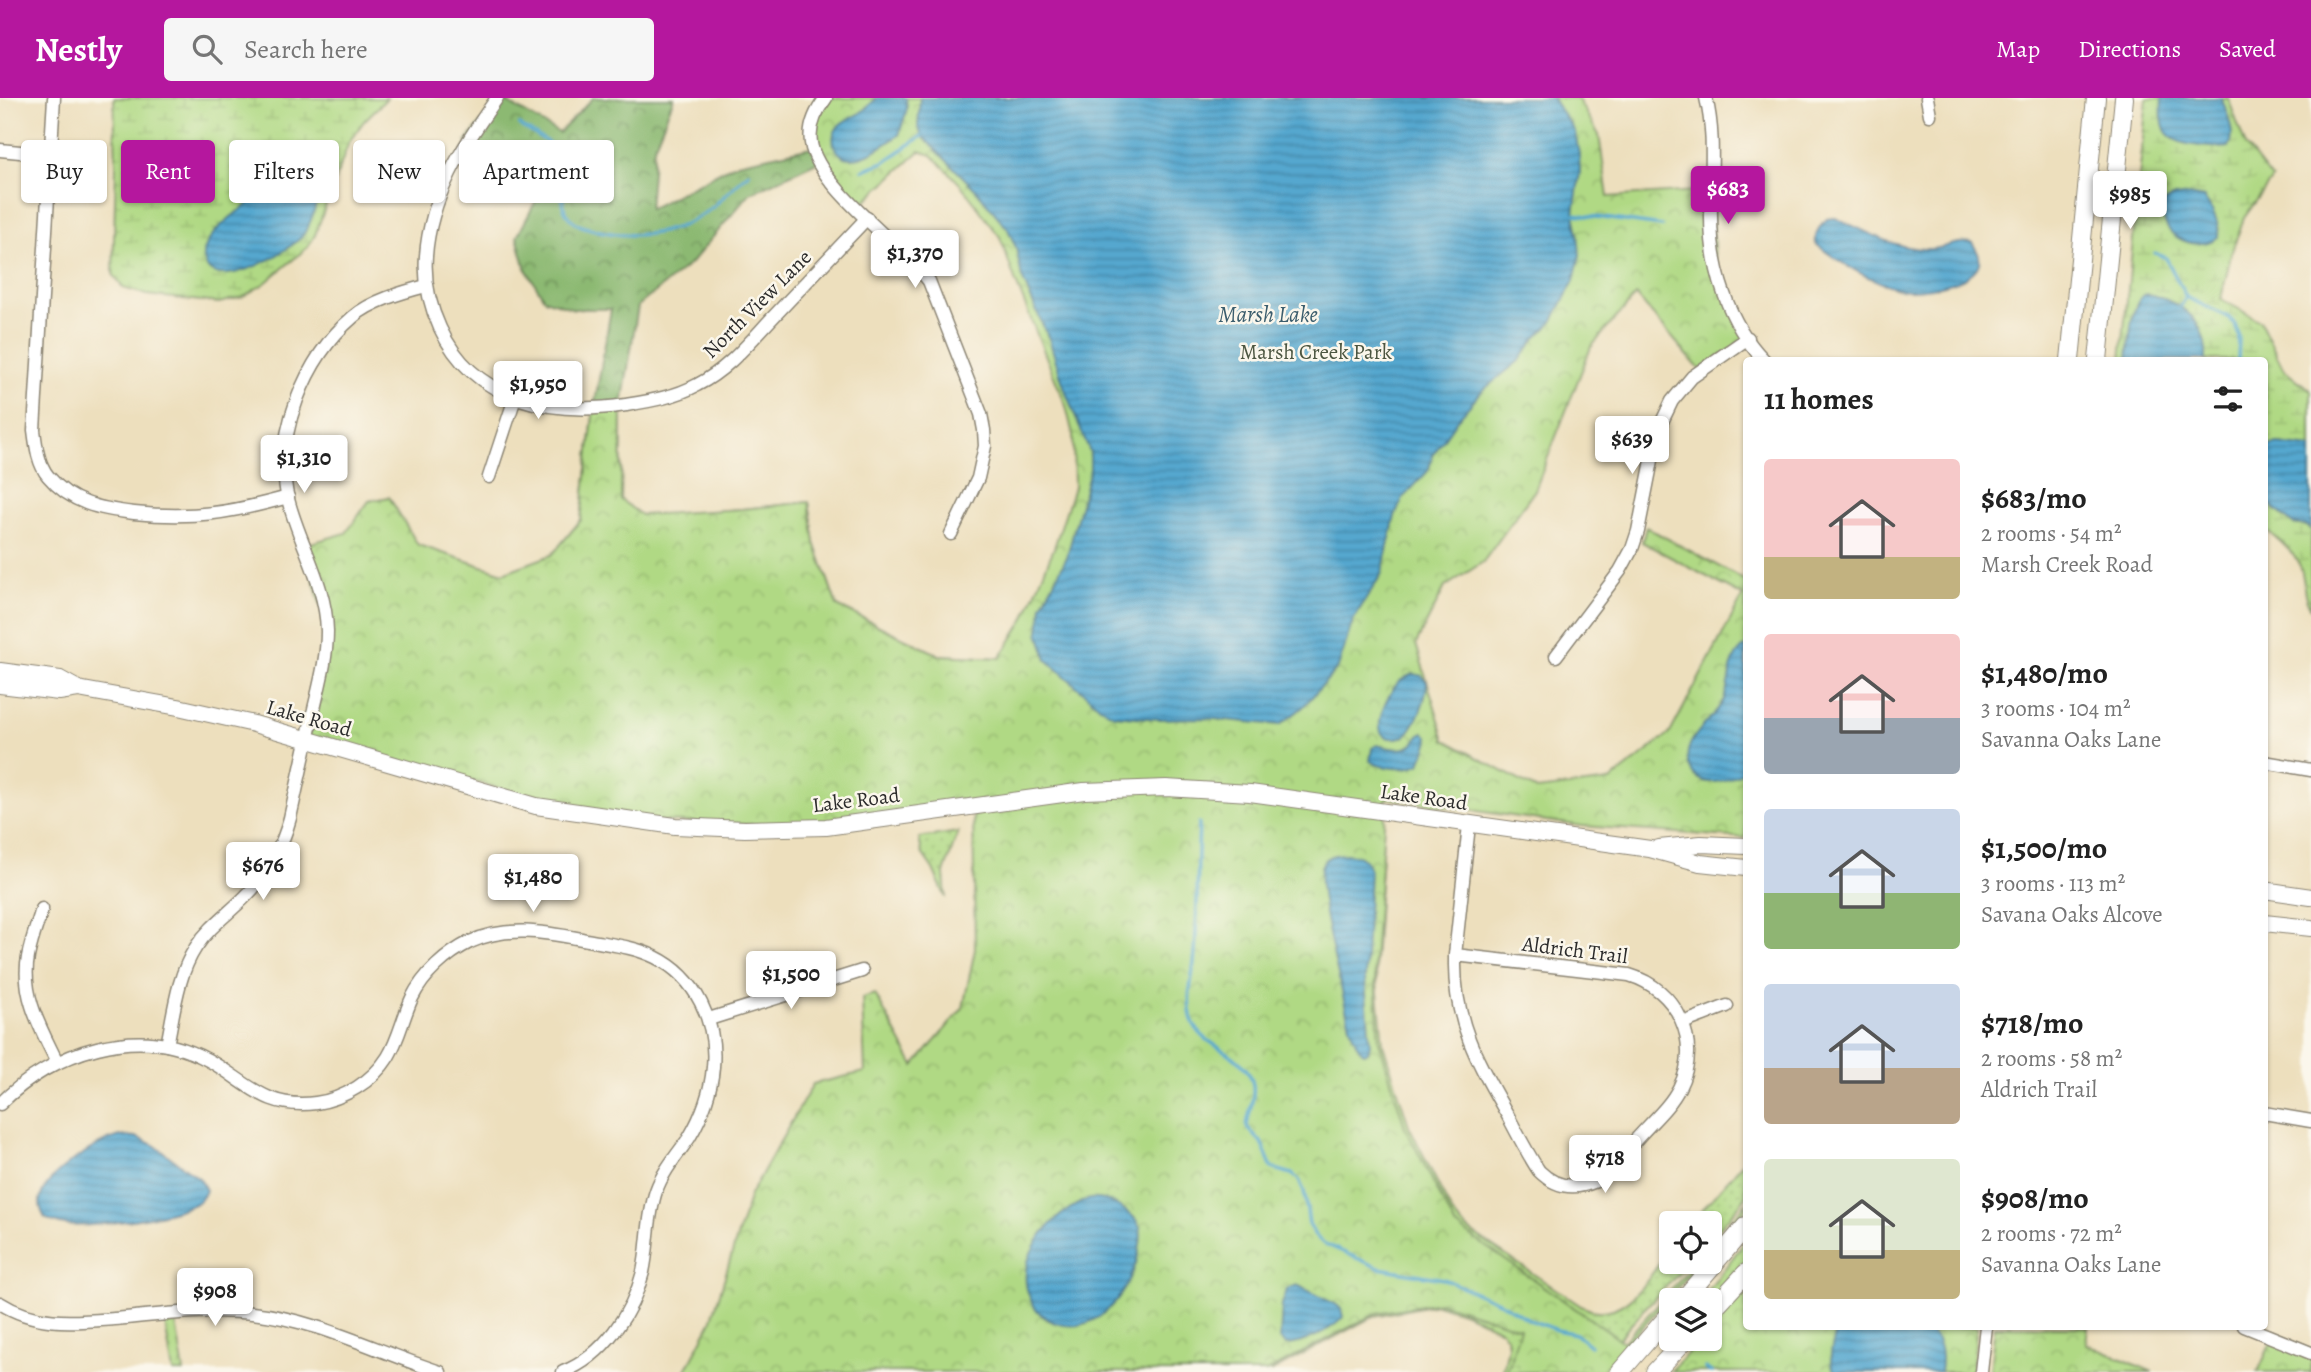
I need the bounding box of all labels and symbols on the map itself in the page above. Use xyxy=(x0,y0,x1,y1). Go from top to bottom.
pin: $683 xyxy=(1687,166,1769,226)
pin: $985 xyxy=(2089,172,2171,231)
pin: $1,370 xyxy=(858,230,972,290)
street label: North View Lane xyxy=(697,244,817,364)
water label: Marsh Lake xyxy=(1218,299,1318,330)
park label: Marsh Creek Park xyxy=(1240,338,1393,366)
pin: $1,950 xyxy=(481,362,595,421)
pin: $639 xyxy=(1591,416,1673,476)
pin: $1,310 xyxy=(247,436,361,495)
street label: Lake Road xyxy=(263,692,356,744)
street label: Lake Road xyxy=(1379,777,1470,817)
street label: Lake Road xyxy=(811,781,902,819)
pin: $676 xyxy=(222,842,304,902)
pin: $1,480 xyxy=(476,854,590,914)
street label: Aldrich Trail xyxy=(1520,930,1629,970)
pin: $1,500 xyxy=(734,951,848,1011)
pin: $718 xyxy=(1564,1136,1646,1195)
pin: $908 xyxy=(174,1268,256,1328)

